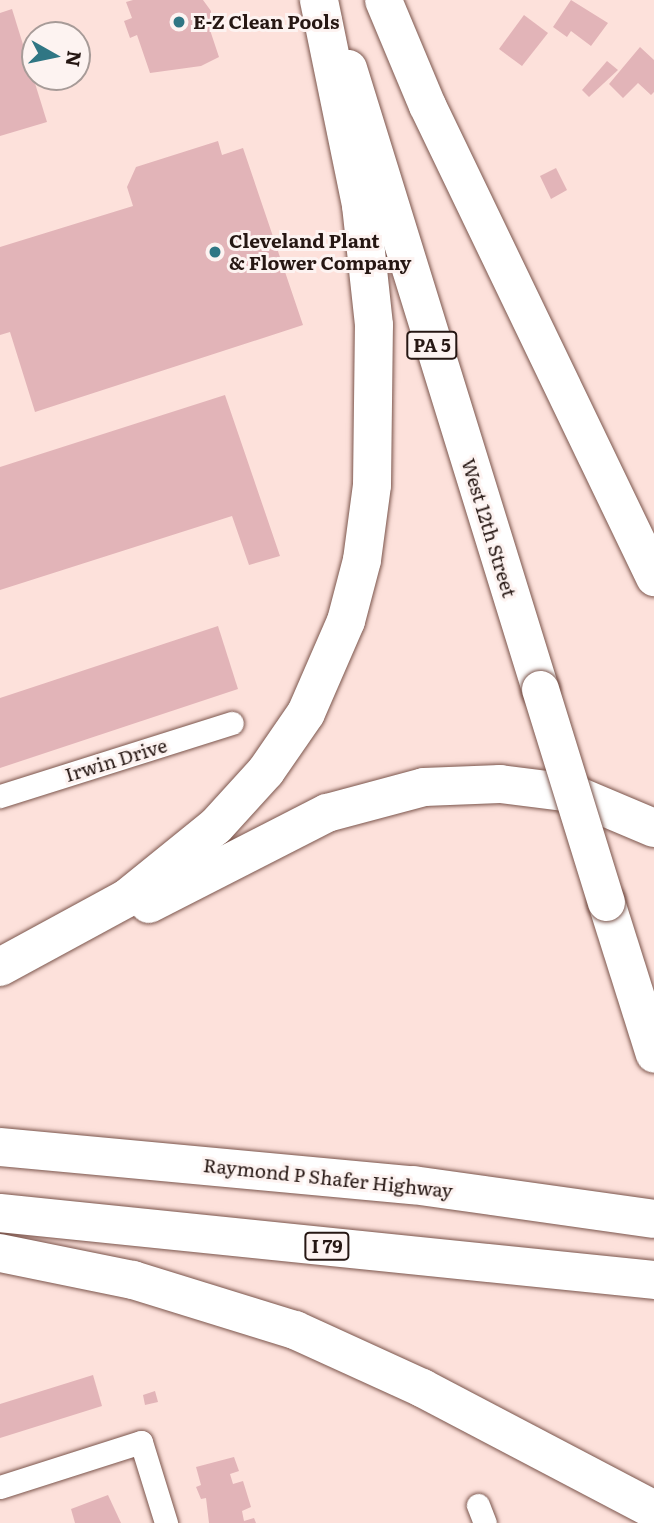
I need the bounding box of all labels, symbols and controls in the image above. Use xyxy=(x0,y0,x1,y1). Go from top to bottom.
place label: E-Z Clean Pools xyxy=(193,11,339,33)
marker: E-Z Clean Pools xyxy=(171,14,187,30)
north arrow xyxy=(21,21,91,91)
text: N xyxy=(60,49,90,69)
place label: Cleveland Plant & Flower Company xyxy=(229,230,411,274)
marker: Cleveland Plant & Flower Company xyxy=(207,244,223,260)
road number: PA 5 xyxy=(406,330,458,360)
street label: West 12th Street xyxy=(457,456,521,600)
street label: Irwin Drive xyxy=(62,734,170,786)
street label: Raymond P Shafer Highway xyxy=(202,1154,454,1202)
road number: I 79 xyxy=(304,1232,350,1260)

